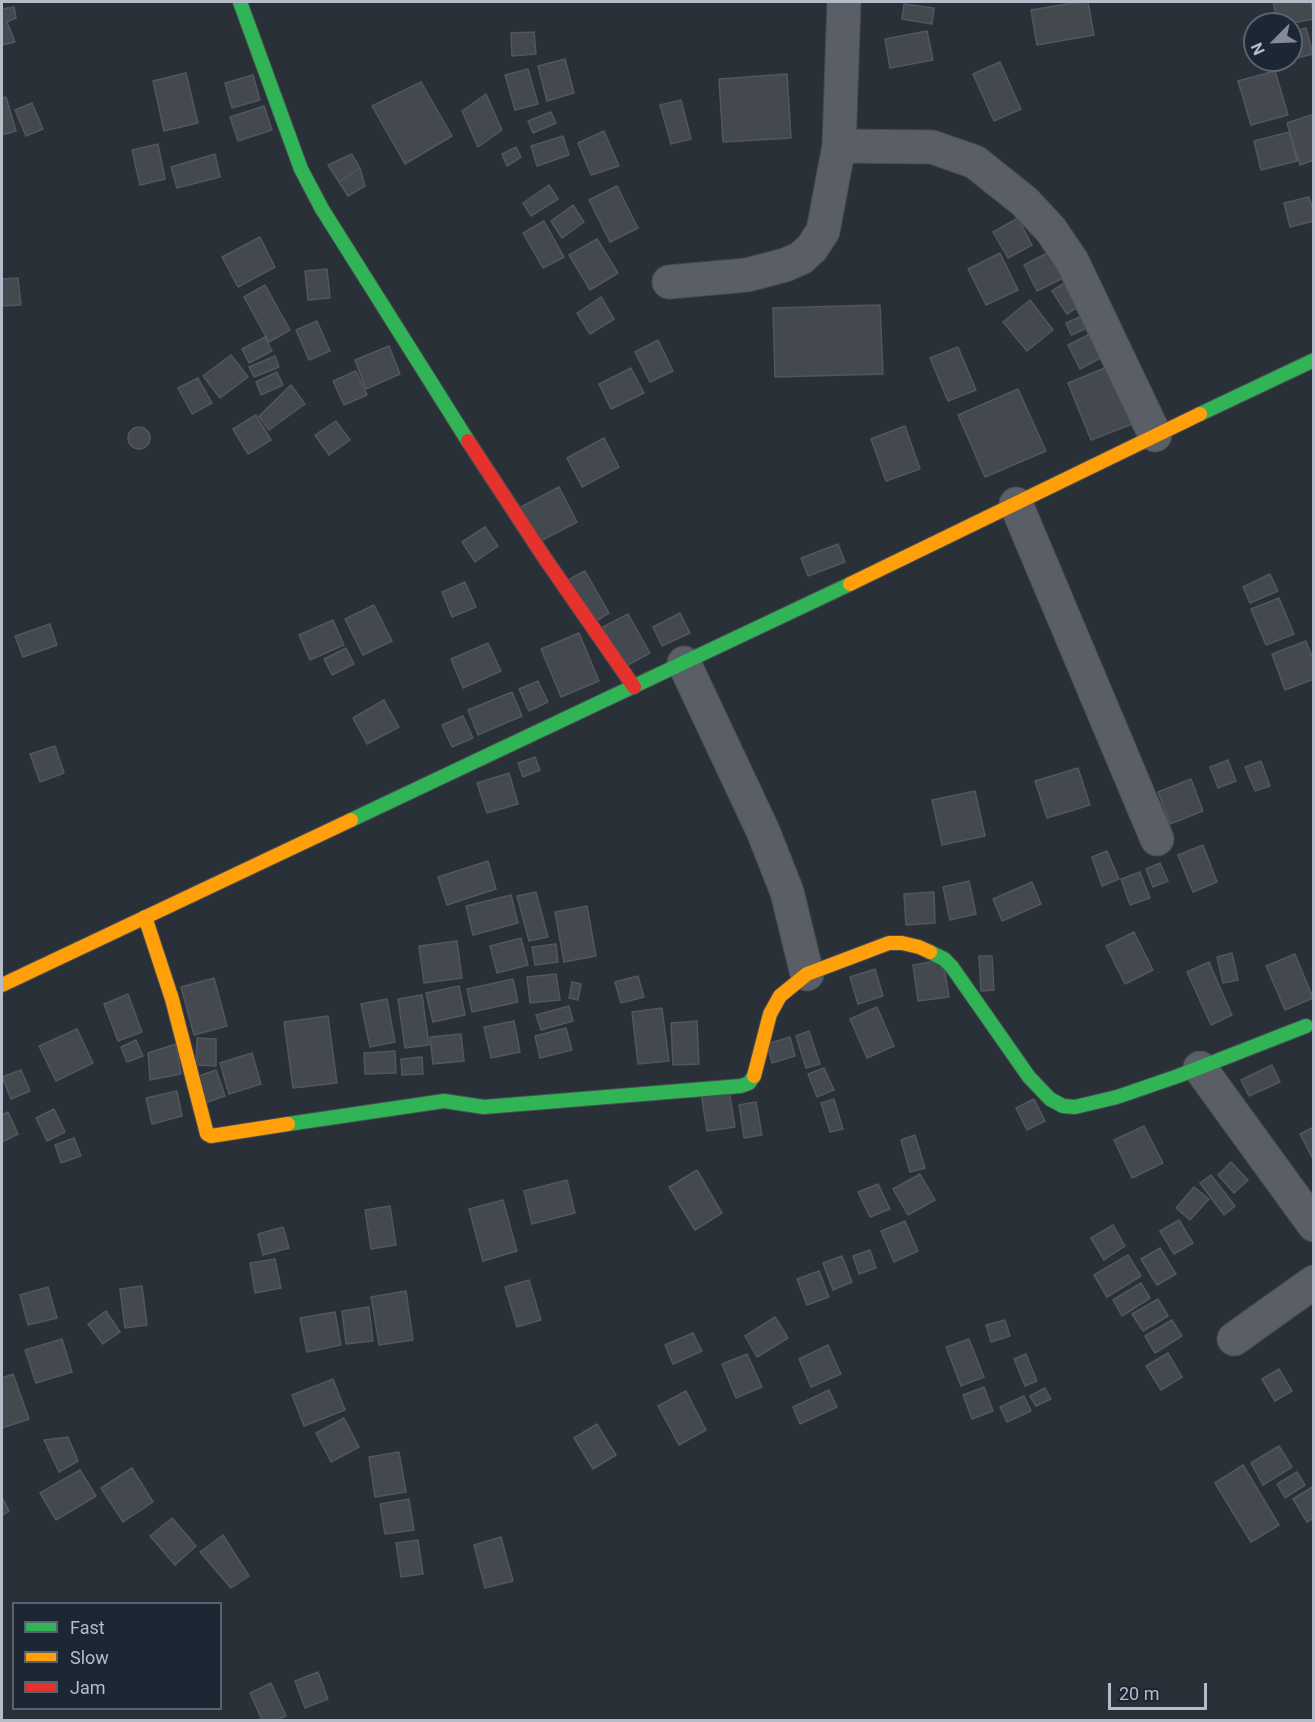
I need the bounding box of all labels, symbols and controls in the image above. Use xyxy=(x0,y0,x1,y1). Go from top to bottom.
north arrow xyxy=(1243,12,1303,72)
text: N xyxy=(1247,40,1269,58)
legend xyxy=(12,1602,222,1710)
text: Fast xyxy=(70,1617,105,1638)
text: Slow xyxy=(70,1647,109,1668)
scale bar xyxy=(1111,1671,1210,1709)
text: Jam xyxy=(70,1677,106,1698)
text: 20 m xyxy=(1119,1683,1159,1704)

